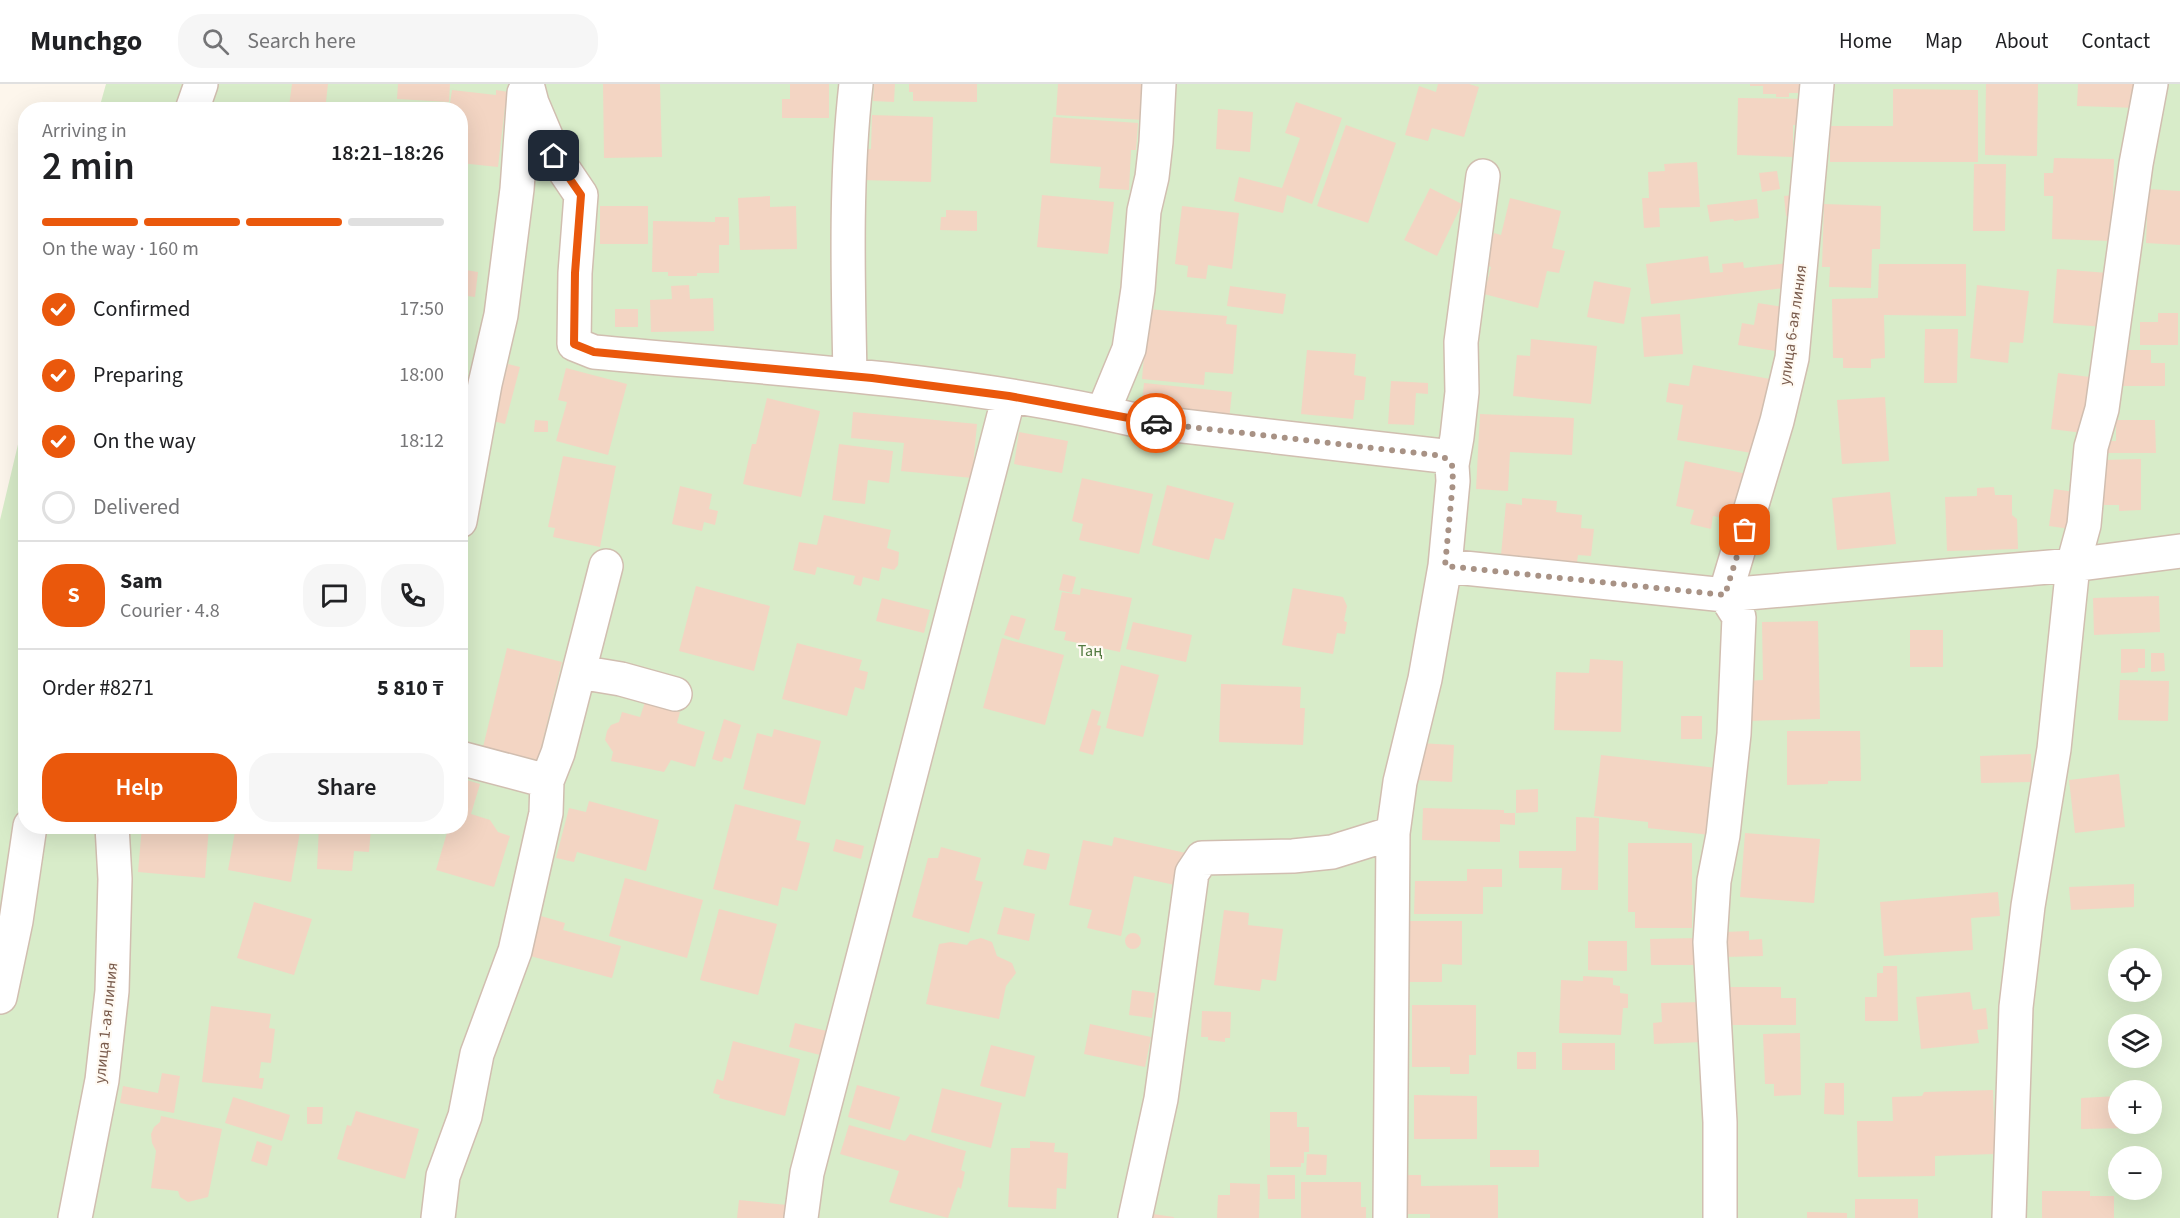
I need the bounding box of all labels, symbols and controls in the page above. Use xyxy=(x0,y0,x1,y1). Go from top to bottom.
search box xyxy=(178,14,598,68)
text: Munchgo xyxy=(30,21,142,61)
icon: search xyxy=(199,25,232,58)
text: Search here xyxy=(247,25,356,57)
text: Home xyxy=(1839,26,1892,56)
text: Map xyxy=(1925,26,1963,56)
text: About xyxy=(1996,26,2048,56)
text: Contact xyxy=(2081,26,2150,56)
text: Arriving in xyxy=(42,117,127,145)
pin xyxy=(528,130,579,181)
text: 18:21–18:26 xyxy=(331,137,444,169)
text: 2 min xyxy=(42,139,135,195)
icon: home xyxy=(537,139,570,172)
text: On the way · 160 m xyxy=(42,235,199,263)
street label: улица 6-ая линия xyxy=(1774,263,1812,387)
icon: check xyxy=(42,293,75,326)
text: Confirmed xyxy=(93,293,190,325)
text: 17:50 xyxy=(399,295,444,323)
icon: check xyxy=(42,359,75,392)
text: Preparing xyxy=(93,359,183,391)
text: 18:00 xyxy=(399,361,444,389)
courier xyxy=(1126,393,1186,453)
icon: car xyxy=(1140,407,1173,440)
icon: check xyxy=(42,425,75,458)
text: On the way xyxy=(93,425,196,457)
text: 18:12 xyxy=(399,427,444,455)
text: Delivered xyxy=(93,491,180,523)
pin xyxy=(1719,504,1770,555)
icon: bag xyxy=(1728,513,1761,546)
button: chat xyxy=(303,564,366,627)
button: phone xyxy=(381,564,444,627)
text: Sam xyxy=(120,565,163,597)
text: S xyxy=(67,579,80,611)
text: Courier · 4.8 xyxy=(120,597,220,625)
park label: Таң xyxy=(1078,640,1102,662)
text: Order #8271 xyxy=(42,672,154,704)
text: 5 810 ₸ xyxy=(377,672,444,704)
button: Help xyxy=(42,753,237,822)
button: Share xyxy=(249,753,444,822)
map controls xyxy=(2108,948,2162,1200)
button: locate xyxy=(2108,948,2162,1002)
street label: улица 1-ая линия xyxy=(89,961,123,1085)
button: layers xyxy=(2108,1014,2162,1068)
button: + xyxy=(2108,1080,2162,1134)
button: − xyxy=(2108,1146,2162,1200)

